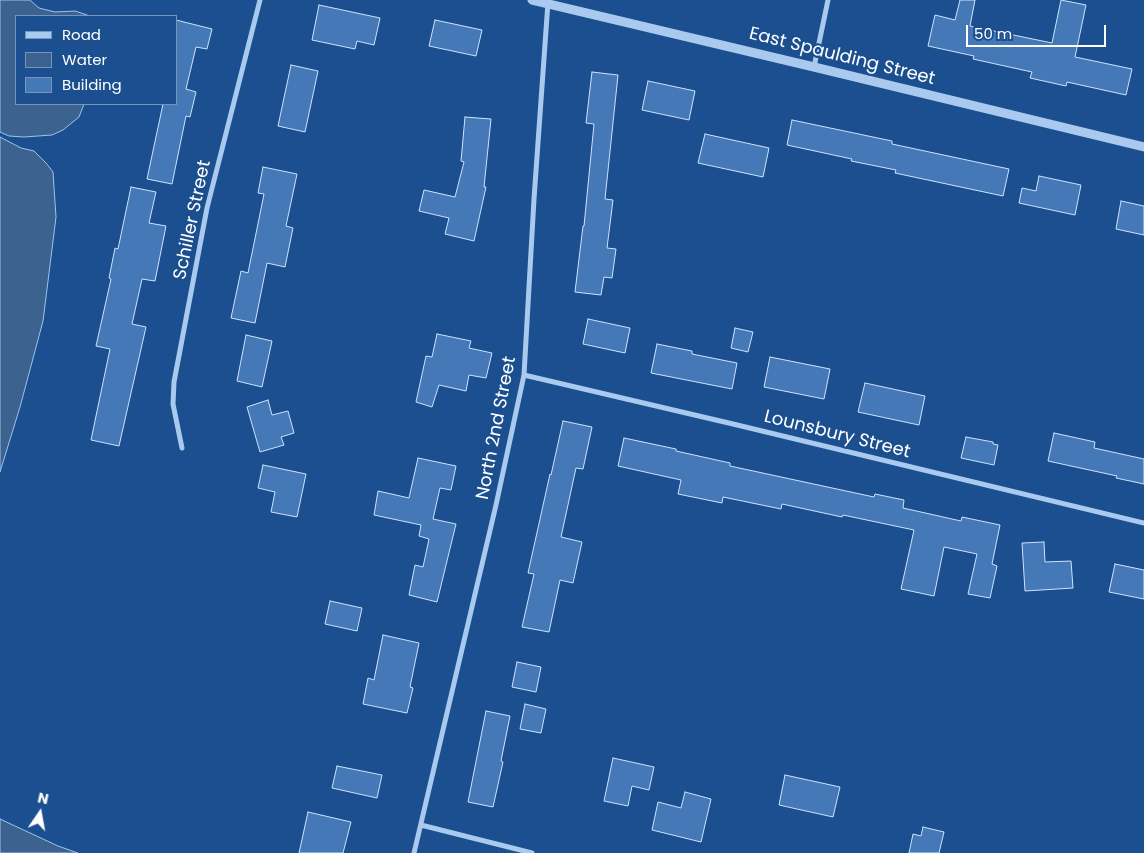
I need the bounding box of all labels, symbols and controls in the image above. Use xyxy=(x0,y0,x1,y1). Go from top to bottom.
legend xyxy=(15,15,178,105)
scale bar xyxy=(969,15,1109,47)
street label: East Spaulding Street xyxy=(747,23,937,91)
text: 50 m xyxy=(974,23,1012,44)
text: Road xyxy=(62,24,101,45)
text: Water xyxy=(62,49,107,70)
text: Building xyxy=(62,74,122,95)
street label: Schiller Street xyxy=(170,158,216,282)
street label: North 2nd Street xyxy=(473,355,521,501)
street label: Lounsbury Street xyxy=(762,406,912,464)
text: N xyxy=(36,787,50,809)
north arrow xyxy=(15,788,65,838)

